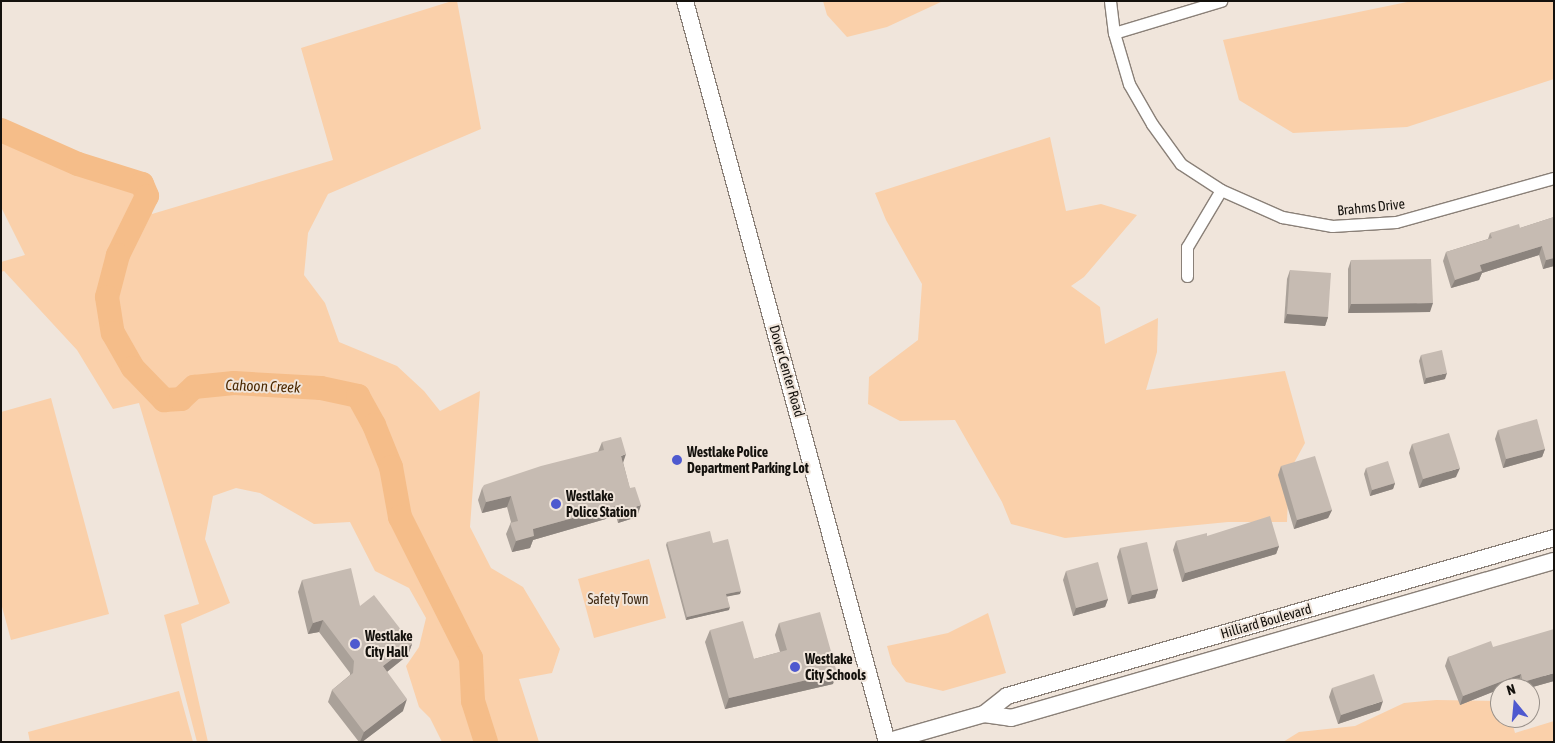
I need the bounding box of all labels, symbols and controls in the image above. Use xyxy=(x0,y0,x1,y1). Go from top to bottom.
street label: Brahms Drive xyxy=(1336,195,1406,219)
street label: Dover Center Road xyxy=(766,323,808,419)
water label: Cahoon Creek xyxy=(225,376,301,396)
place label: Westlake Police Department Parking Lot xyxy=(687,444,809,477)
marker: Westlake Police Department Parking Lot xyxy=(671,454,683,466)
place label: Westlake Police Station xyxy=(566,488,637,520)
marker: Westlake Police Station xyxy=(550,498,562,510)
park label: Safety Town xyxy=(587,591,649,607)
street label: Hilliard Boulevard xyxy=(1219,600,1313,642)
place label: Westlake City Hall xyxy=(365,628,413,660)
marker: Westlake City Hall xyxy=(349,638,361,650)
place label: Westlake City Schools xyxy=(805,651,866,684)
marker: Westlake City Schools xyxy=(789,661,801,673)
north arrow xyxy=(1490,678,1540,728)
text: N xyxy=(1505,681,1517,698)

